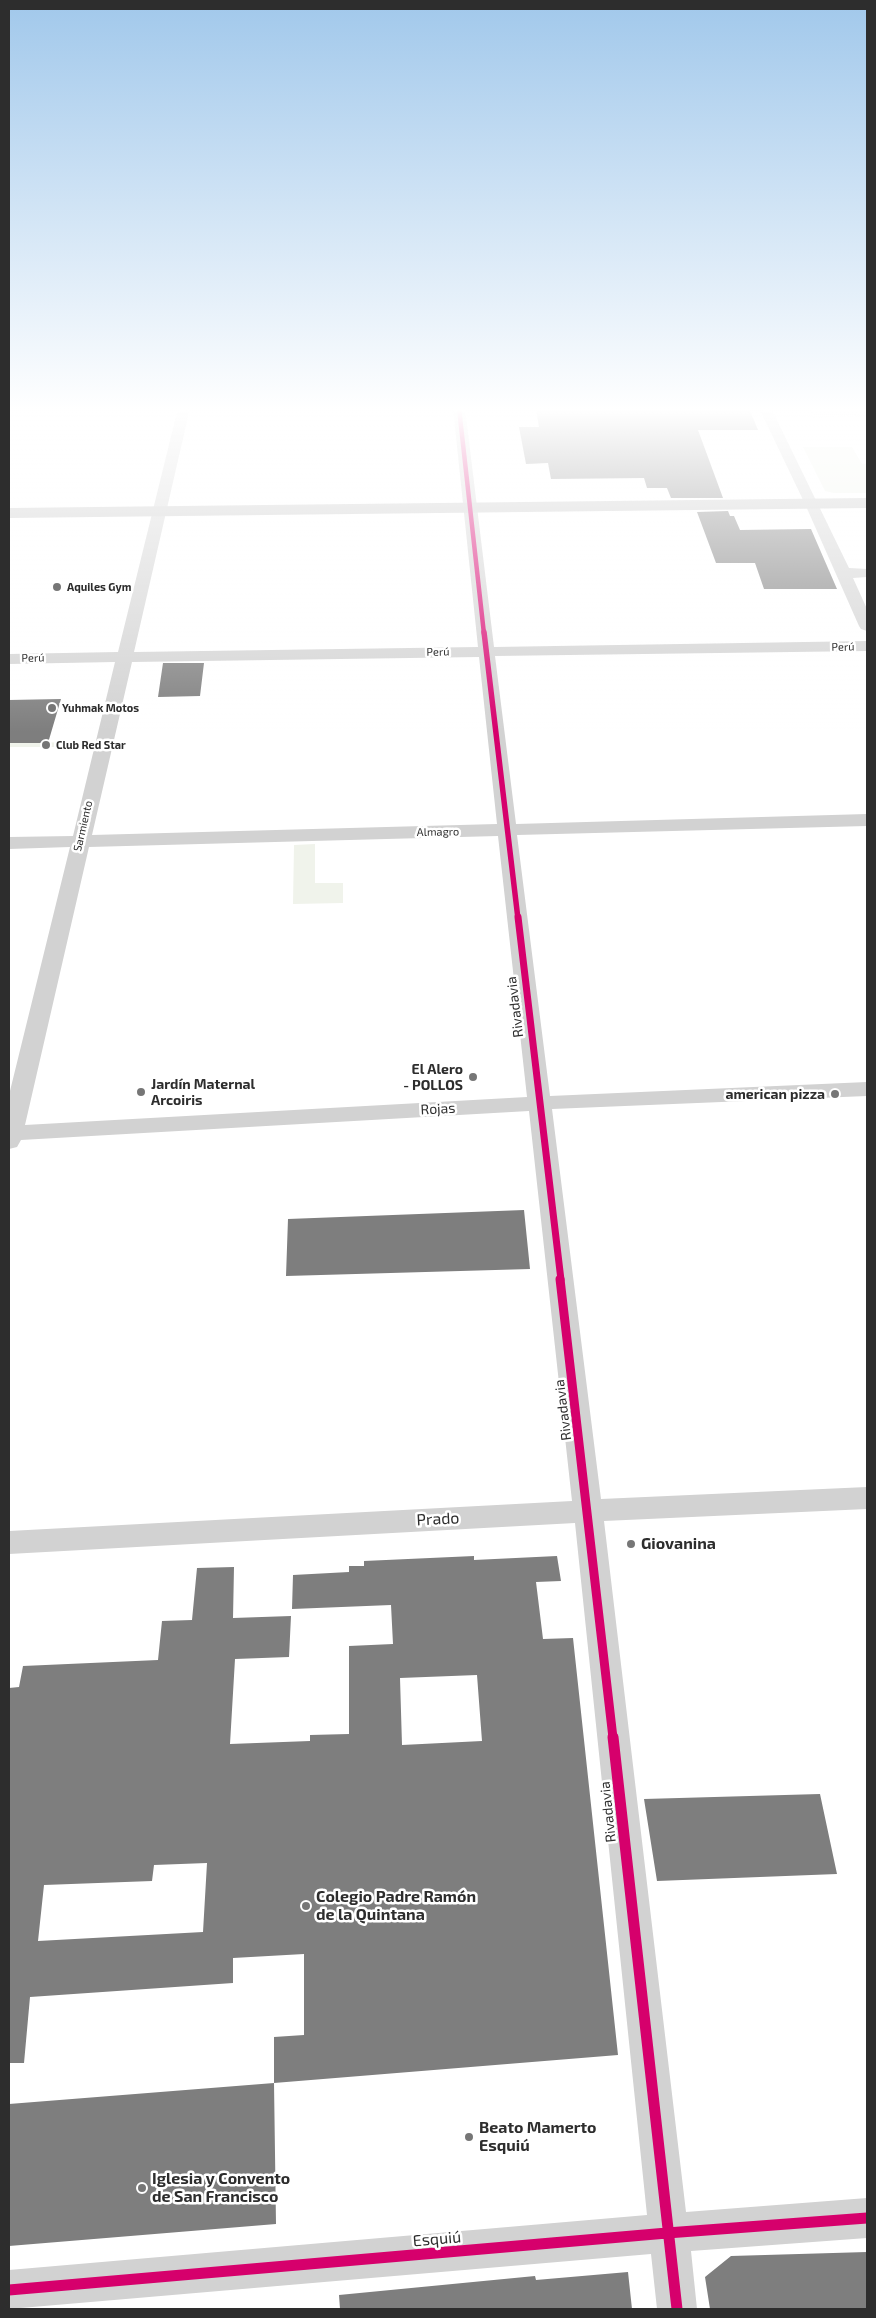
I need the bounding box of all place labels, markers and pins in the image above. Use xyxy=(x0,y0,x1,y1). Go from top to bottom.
place label: Aquiles Gym xyxy=(67,580,131,594)
marker: Aquiles Gym xyxy=(51,581,63,593)
place label: Yuhmak Motos xyxy=(62,701,139,715)
marker: Yuhmak Motos xyxy=(46,702,58,714)
place label: Club Red Star xyxy=(56,738,126,752)
marker: Club Red Star xyxy=(40,739,52,751)
place label: El Alero - POLLOS xyxy=(403,1061,463,1094)
marker: El Alero - POLLOS xyxy=(467,1071,479,1083)
place label: Jardín Maternal Arcoiris xyxy=(151,1076,255,1108)
marker: Jardín Maternal Arcoiris xyxy=(135,1086,147,1098)
place label: american pizza xyxy=(725,1086,825,1102)
marker: american pizza xyxy=(829,1088,841,1100)
place label: Giovanina xyxy=(641,1534,716,1554)
marker: Giovanina xyxy=(625,1538,637,1550)
place label: Colegio Padre Ramón de la Quintana xyxy=(316,1887,476,1925)
marker: Colegio Padre Ramón de la Quintana xyxy=(300,1900,312,1912)
place label: Beato Mamerto Esquiú xyxy=(479,2118,597,2156)
marker: Beato Mamerto Esquiú xyxy=(463,2131,475,2143)
place label: Iglesia y Convento de San Francisco xyxy=(152,2169,290,2207)
marker: Iglesia y Convento de San Francisco xyxy=(136,2182,148,2194)

